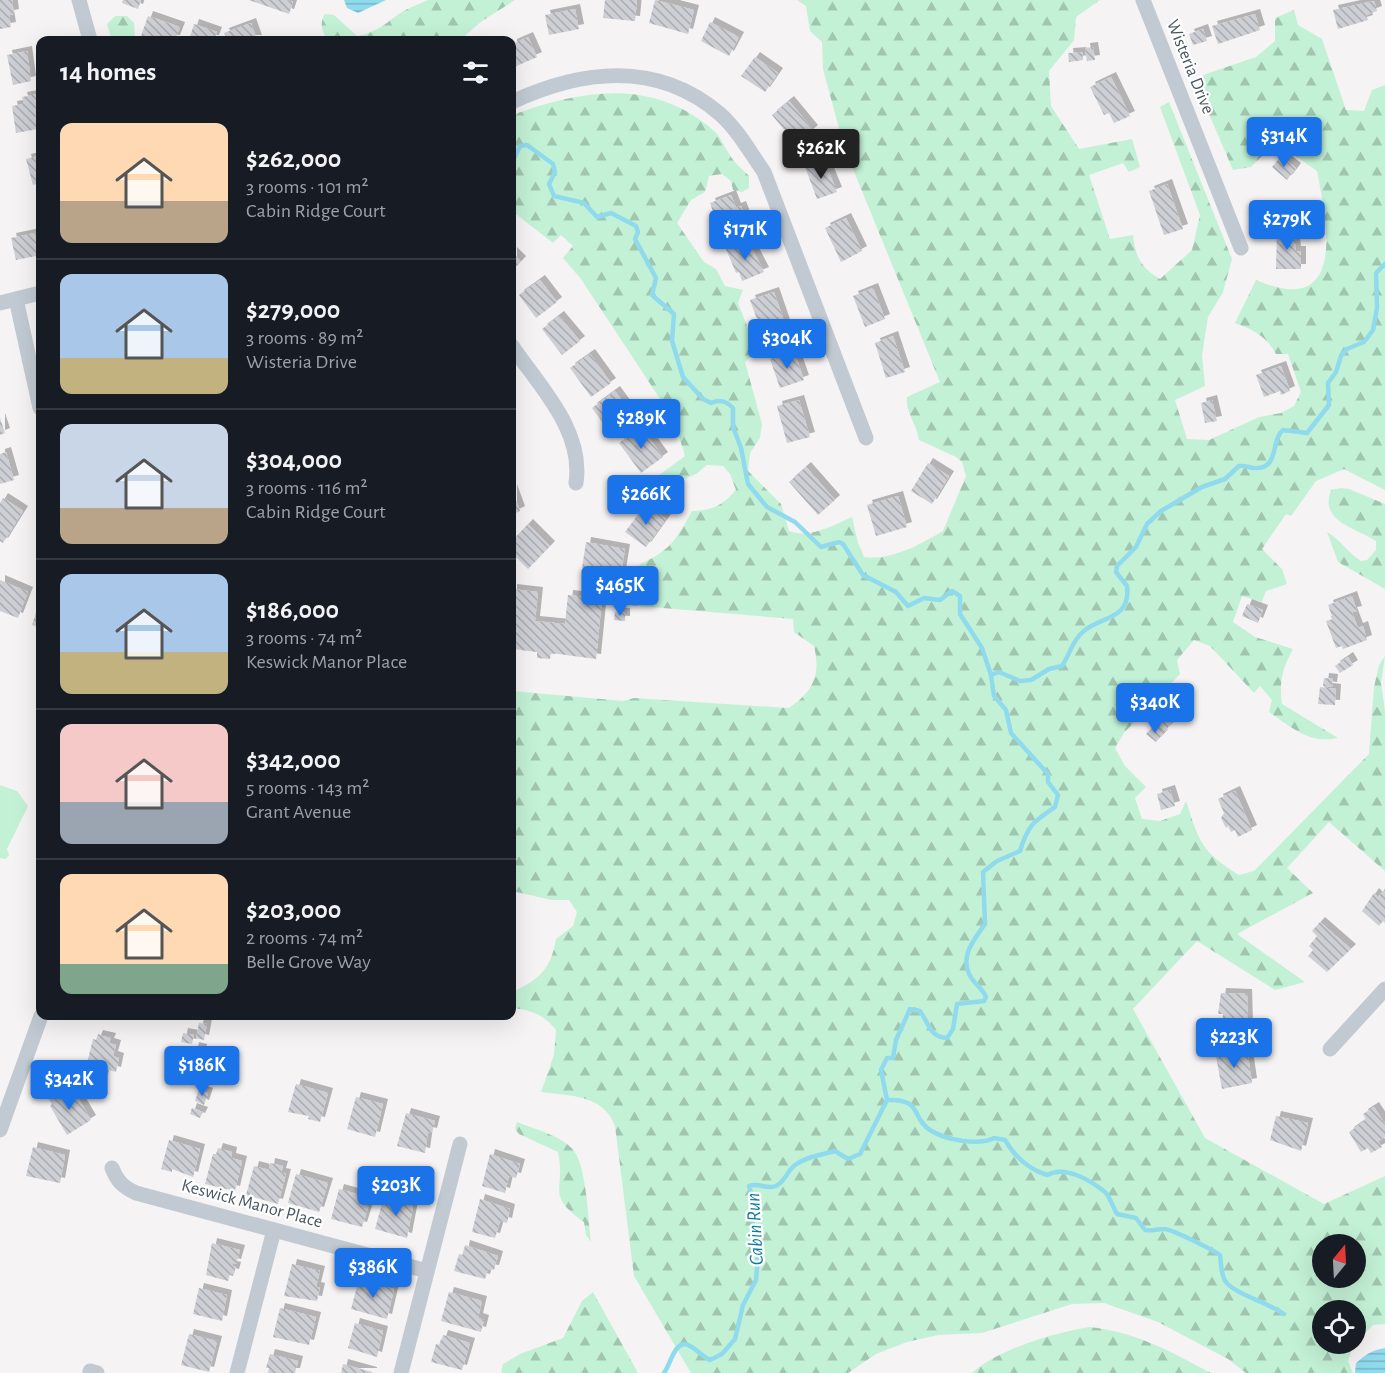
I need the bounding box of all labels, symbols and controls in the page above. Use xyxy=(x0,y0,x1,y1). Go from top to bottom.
street label: Wisteria Drive xyxy=(1163,17,1217,117)
icon: filters xyxy=(459,56,492,89)
text: 14 homes xyxy=(60,59,156,85)
pin: $314K xyxy=(1242,117,1326,168)
text: $314K xyxy=(1261,126,1307,146)
pin: $262K xyxy=(779,129,863,180)
text: $262K xyxy=(796,138,846,158)
text: $262,000 xyxy=(246,146,341,172)
icon: home xyxy=(108,147,180,219)
text: 3 rooms · 101 m² xyxy=(246,177,369,197)
pin: $279K xyxy=(1245,200,1329,251)
text: Cabin Ridge Court xyxy=(246,201,386,221)
text: $279K xyxy=(1263,209,1311,229)
pin: $171K xyxy=(703,210,787,261)
text: $171K xyxy=(723,219,767,239)
text: $279,000 xyxy=(246,297,340,323)
icon: home xyxy=(108,298,180,370)
pin: $304K xyxy=(745,319,829,370)
text: 3 rooms · 89 m² xyxy=(246,328,363,348)
text: $304K xyxy=(762,328,812,348)
text: Wisteria Drive xyxy=(246,352,357,372)
pin: $289K xyxy=(599,399,683,450)
text: $289K xyxy=(616,408,666,428)
text: $304,000 xyxy=(246,447,342,473)
icon: home xyxy=(108,448,180,520)
pin: $266K xyxy=(604,475,688,526)
text: 3 rooms · 116 m² xyxy=(246,478,367,498)
text: $266K xyxy=(621,484,671,504)
text: Cabin Ridge Court xyxy=(246,502,386,522)
pin: $465K xyxy=(578,566,662,617)
text: $465K xyxy=(595,575,645,595)
text: $186,000 xyxy=(246,597,339,623)
icon: home xyxy=(108,598,180,670)
text: 3 rooms · 74 m² xyxy=(246,628,362,648)
text: Keswick Manor Place xyxy=(246,652,407,672)
pin: $340K xyxy=(1113,683,1197,734)
text: $340K xyxy=(1130,692,1180,712)
text: $342,000 xyxy=(246,747,341,773)
icon: home xyxy=(108,748,180,820)
text: 5 rooms · 143 m² xyxy=(246,778,369,798)
text: Grant Avenue xyxy=(246,802,351,822)
text: $203,000 xyxy=(246,897,341,923)
icon: home xyxy=(108,898,180,970)
text: 2 rooms · 74 m² xyxy=(246,928,363,948)
text: Belle Grove Way xyxy=(246,952,371,972)
pin: $223K xyxy=(1192,1018,1276,1069)
text: $223K xyxy=(1210,1027,1258,1047)
pin: $186K xyxy=(160,1046,244,1097)
text: $186K xyxy=(178,1055,226,1075)
pin: $342K xyxy=(27,1060,111,1111)
text: $342K xyxy=(45,1069,93,1089)
pin: $203K xyxy=(354,1166,438,1217)
text: $203K xyxy=(371,1175,421,1195)
street label: Keswick Manor Place xyxy=(180,1177,324,1231)
water label: Cabin Run xyxy=(743,1192,767,1266)
north arrow xyxy=(1312,1234,1366,1288)
map controls xyxy=(1312,1234,1366,1354)
pin: $386K xyxy=(331,1248,415,1299)
text: $386K xyxy=(349,1257,397,1277)
button: locate xyxy=(1312,1300,1366,1354)

